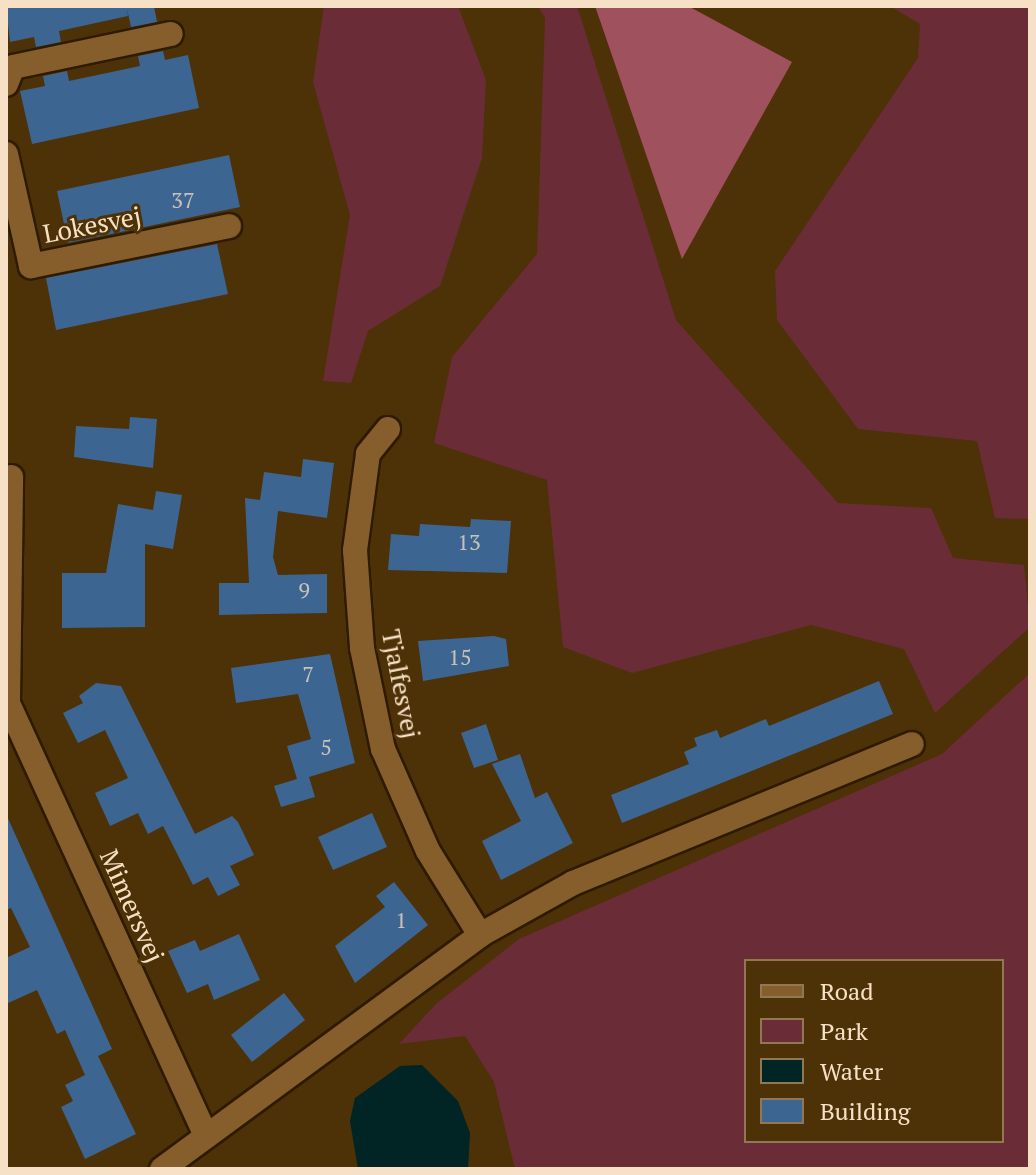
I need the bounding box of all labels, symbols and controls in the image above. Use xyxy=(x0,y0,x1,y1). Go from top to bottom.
house number: 37 xyxy=(171,187,195,213)
street label: Lokesvej xyxy=(40,200,144,250)
house number: 13 xyxy=(457,529,481,555)
house number: 9 xyxy=(298,577,310,603)
street label: Tjalfesvej xyxy=(375,627,427,741)
house number: 15 xyxy=(448,644,472,670)
house number: 7 xyxy=(302,661,314,687)
house number: 5 xyxy=(320,734,332,760)
street label: Mimersvej xyxy=(93,845,171,967)
house number: 1 xyxy=(395,907,407,933)
legend xyxy=(744,959,1004,1143)
text: Road xyxy=(820,975,874,1007)
text: Park xyxy=(820,1015,868,1047)
text: Water xyxy=(820,1055,883,1087)
text: Building xyxy=(820,1095,910,1127)

